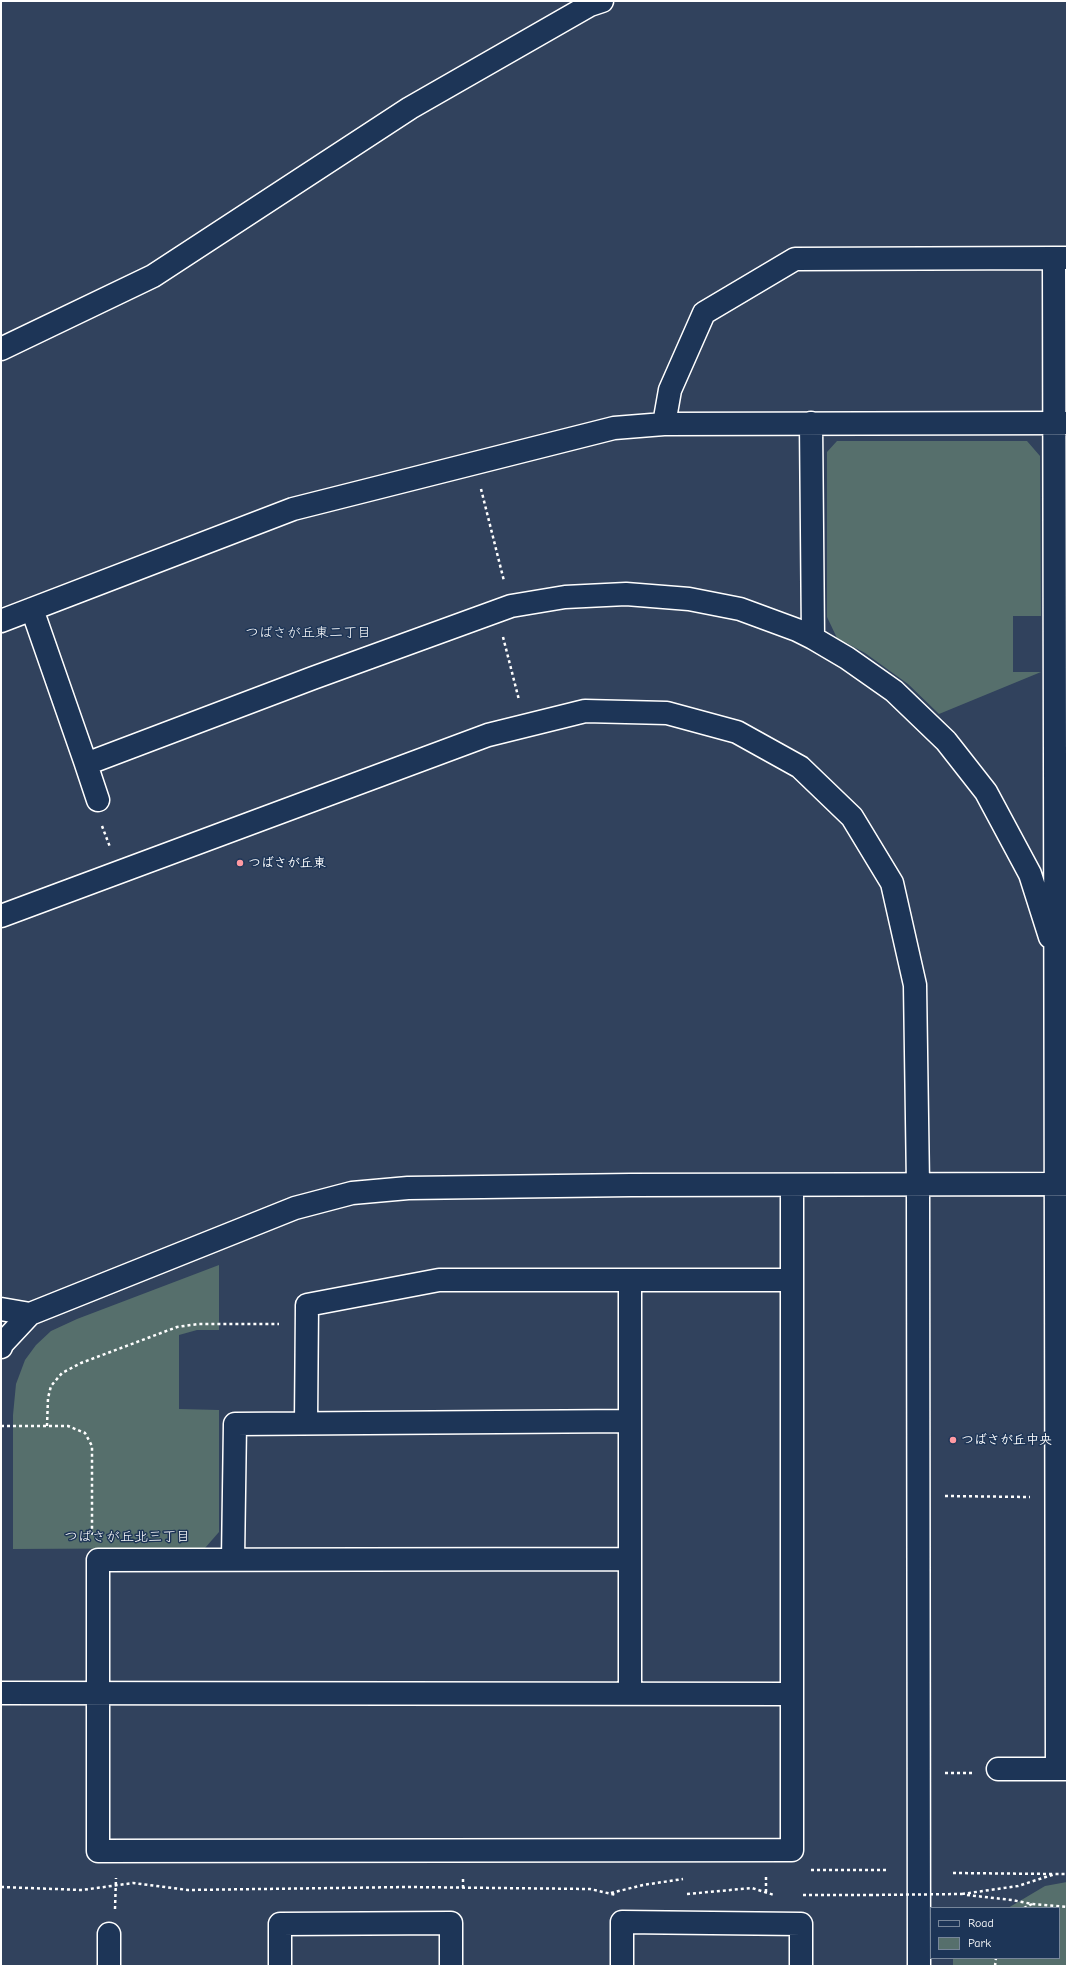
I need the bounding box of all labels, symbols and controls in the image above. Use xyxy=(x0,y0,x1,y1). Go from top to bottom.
district label: つばさが丘東二丁目 xyxy=(245,625,371,641)
place label: つばさが丘東 xyxy=(248,855,326,871)
marker: つばさが丘東 xyxy=(235,858,245,868)
place label: つばさが丘中央 xyxy=(961,1432,1052,1448)
marker: つばさが丘中央 xyxy=(948,1435,958,1445)
district label: つばさが丘北三丁目 xyxy=(64,1529,190,1545)
legend xyxy=(930,1907,1060,1959)
text: Road xyxy=(968,1916,994,1930)
text: Park xyxy=(968,1936,991,1950)

